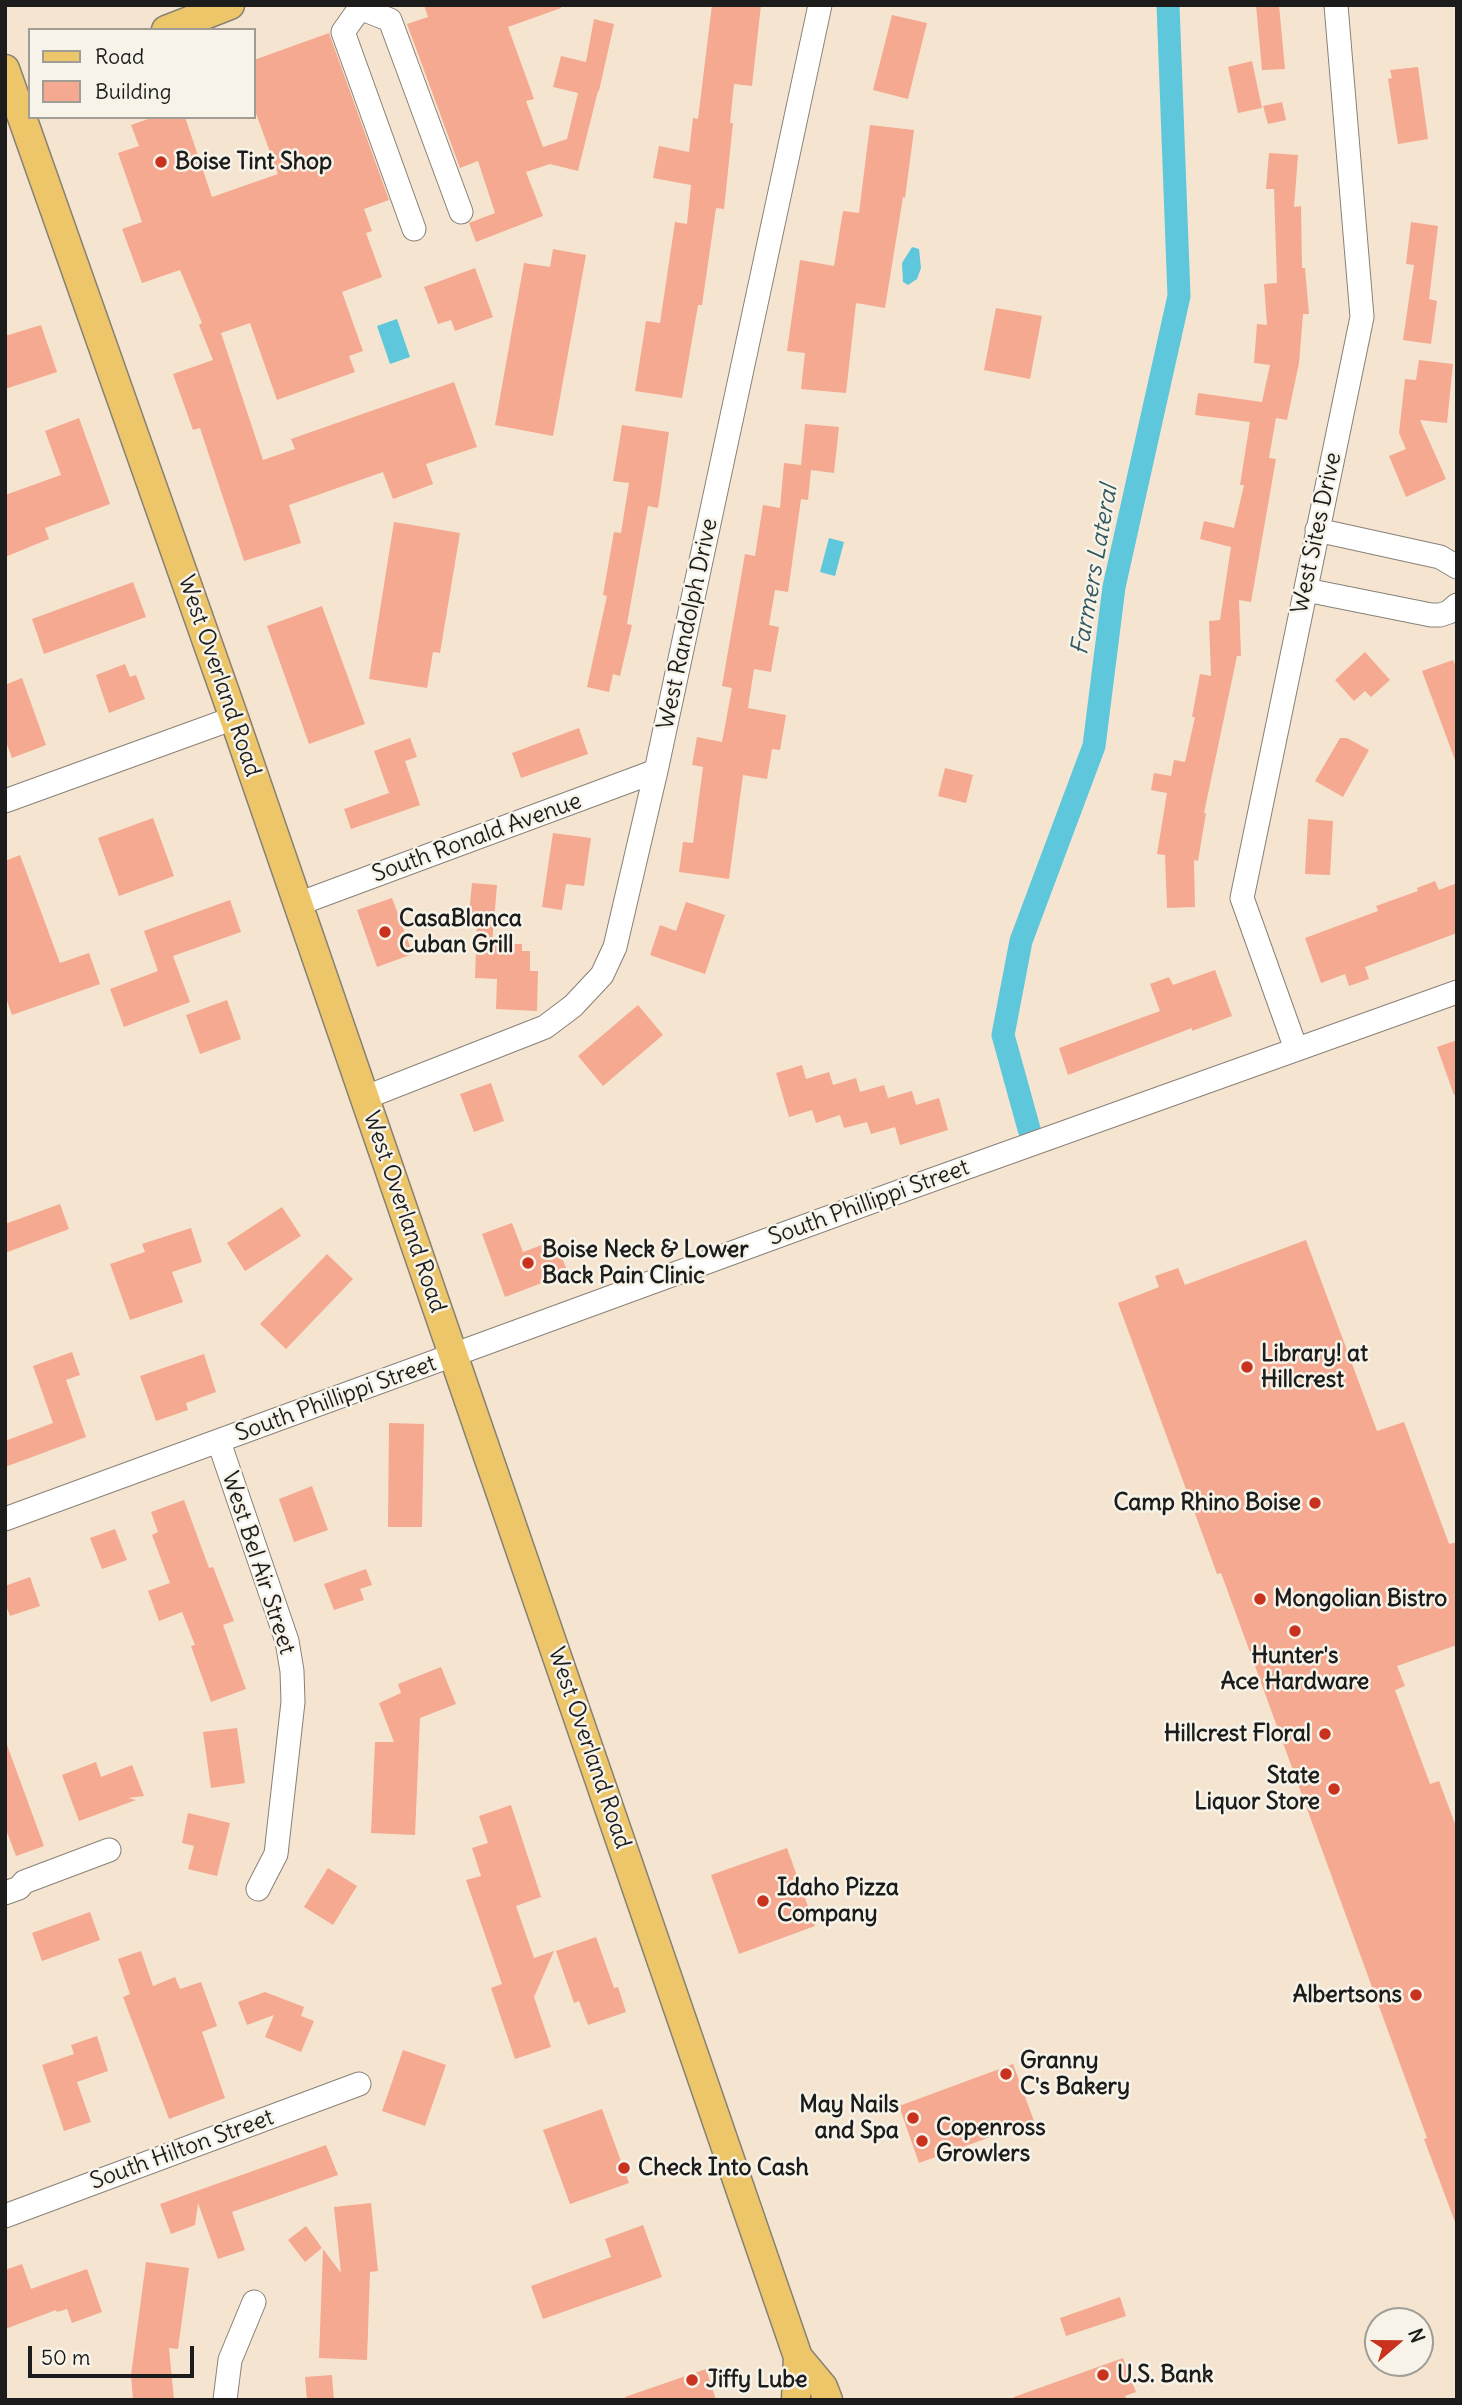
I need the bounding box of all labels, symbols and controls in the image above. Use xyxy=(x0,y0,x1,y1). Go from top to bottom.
legend xyxy=(28,28,256,119)
text: Road xyxy=(95,43,144,70)
text: Building xyxy=(95,78,171,105)
place label: Boise Tint Shop xyxy=(175,148,332,176)
marker: Boise Tint Shop xyxy=(153,154,169,170)
street label: West Sites Drive xyxy=(1286,450,1348,616)
water label: Farmers Lateral xyxy=(1066,483,1124,657)
street label: West Randolph Drive xyxy=(652,516,724,732)
street label: West Overland Road xyxy=(172,572,266,780)
street label: South Ronald Avenue xyxy=(369,787,585,889)
place label: CasaBlanca Cuban Grill xyxy=(399,905,522,959)
marker: CasaBlanca Cuban Grill xyxy=(377,924,393,940)
street label: West Overland Road xyxy=(357,1108,451,1316)
street label: South Phillippi Street xyxy=(765,1154,973,1252)
place label: Boise Neck & Lower Back Pain Clinic xyxy=(542,1236,749,1290)
marker: Boise Neck & Lower Back Pain Clinic xyxy=(520,1255,536,1271)
place label: Library! at Hillcrest xyxy=(1261,1340,1368,1394)
street label: South Phillippi Street xyxy=(232,1350,440,1448)
marker: Library! at Hillcrest xyxy=(1239,1359,1255,1375)
street label: West Bel Air Street xyxy=(215,1468,301,1658)
place label: Camp Rhino Boise xyxy=(1113,1489,1301,1517)
marker: Camp Rhino Boise xyxy=(1307,1495,1323,1511)
place label: Mongolian Bistro xyxy=(1274,1585,1447,1613)
marker: Mongolian Bistro xyxy=(1252,1591,1268,1607)
marker: Hunter's Ace Hardware xyxy=(1287,1623,1303,1639)
place label: Hunter's Ace Hardware xyxy=(1221,1642,1369,1696)
street label: West Overland Road xyxy=(542,1644,636,1852)
place label: Hillcrest Floral xyxy=(1164,1720,1311,1748)
marker: Hillcrest Floral xyxy=(1317,1726,1333,1742)
place label: State Liquor Store xyxy=(1194,1762,1320,1816)
marker: State Liquor Store xyxy=(1326,1781,1342,1797)
place label: Idaho Pizza Company xyxy=(777,1874,899,1928)
marker: Idaho Pizza Company xyxy=(755,1893,771,1909)
place label: Albertsons xyxy=(1293,1981,1402,2009)
marker: Albertsons xyxy=(1408,1987,1424,2003)
place label: Granny C's Bakery xyxy=(1020,2047,1130,2101)
marker: Granny C's Bakery xyxy=(998,2066,1014,2082)
place label: May Nails and Spa xyxy=(799,2091,899,2145)
street label: South Hilton Street xyxy=(86,2104,278,2196)
marker: May Nails and Spa xyxy=(905,2110,921,2126)
place label: Copenross Growlers xyxy=(936,2114,1046,2168)
marker: Copenross Growlers xyxy=(914,2133,930,2149)
place label: Check Into Cash xyxy=(638,2154,809,2182)
marker: Check Into Cash xyxy=(616,2160,632,2176)
north arrow xyxy=(1364,2307,1434,2377)
text: N xyxy=(1403,2325,1430,2346)
scale bar xyxy=(32,2332,198,2376)
text: 50 m xyxy=(41,2344,90,2371)
place label: U.S. Bank xyxy=(1117,2361,1213,2389)
place label: Jiffy Lube xyxy=(706,2366,807,2394)
marker: U.S. Bank xyxy=(1095,2367,1111,2383)
marker: Jiffy Lube xyxy=(684,2372,700,2388)

